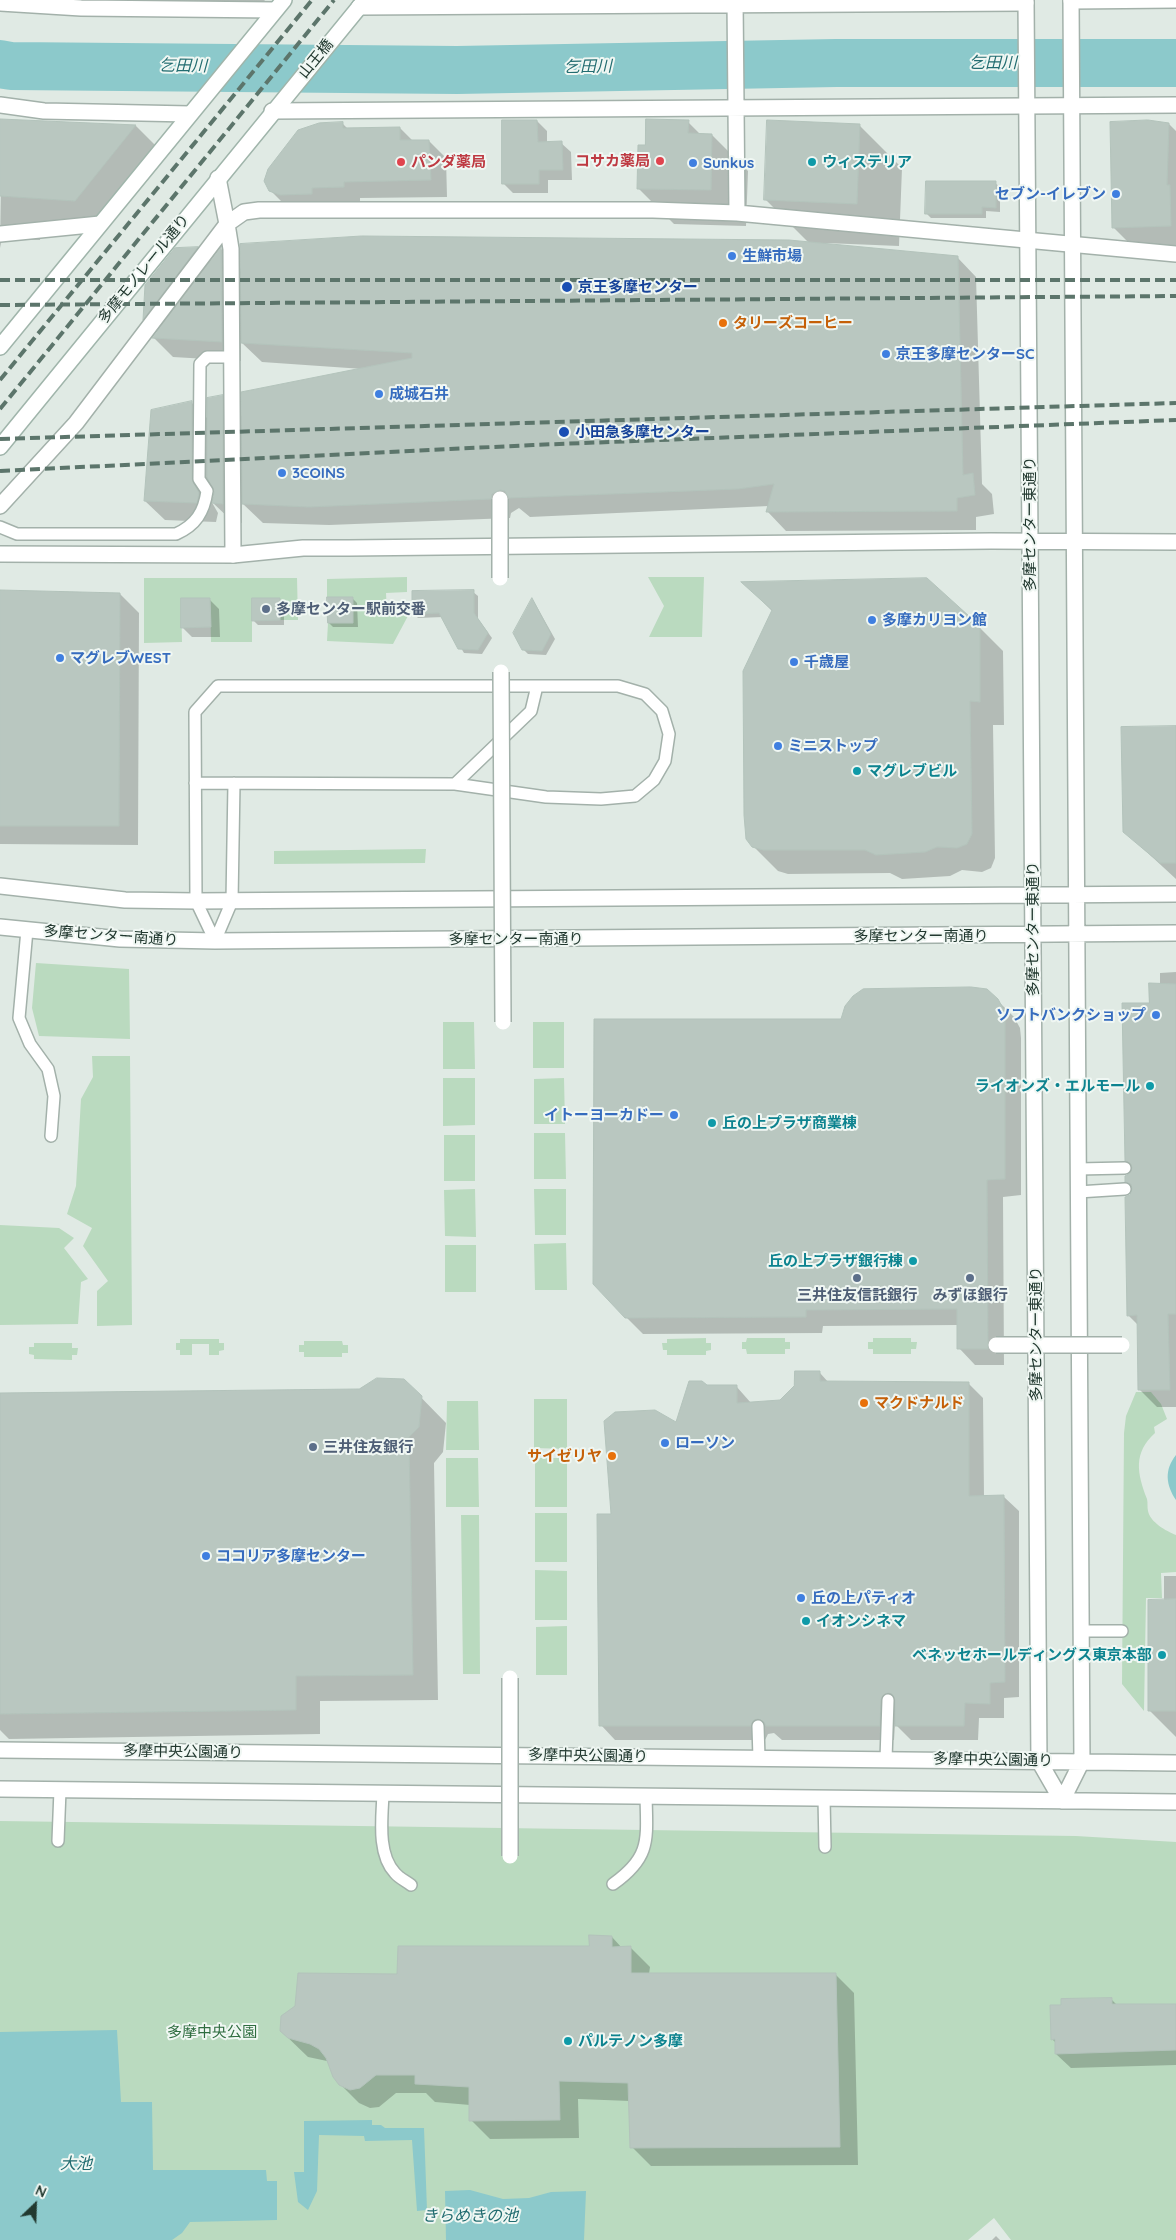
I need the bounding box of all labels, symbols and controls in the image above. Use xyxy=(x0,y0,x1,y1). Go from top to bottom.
street label: 山王橋 xyxy=(295,36,337,82)
water label: 乞田川 xyxy=(969,53,1017,73)
water label: 乞田川 xyxy=(159,56,207,76)
water label: 乞田川 xyxy=(564,57,612,77)
place label: コサカ薬局 xyxy=(575,152,650,170)
place label: パンダ薬局 xyxy=(411,153,486,171)
place label: ウィステリア xyxy=(822,153,912,171)
place label: Sunkus xyxy=(703,154,754,172)
marker: コサカ薬局 xyxy=(654,155,666,167)
marker: パンダ薬局 xyxy=(395,156,407,168)
marker: ウィステリア xyxy=(806,156,818,168)
marker: Sunkus xyxy=(687,157,699,169)
place label: セブン-イレブン xyxy=(995,185,1106,203)
marker: セブン-イレブン xyxy=(1110,188,1122,200)
street label: 多摩モノレール通り xyxy=(95,211,193,327)
place label: 生鮮市場 xyxy=(742,247,802,265)
marker: 生鮮市場 xyxy=(726,250,738,262)
place label: 京王多摩センター xyxy=(578,278,698,296)
marker: 京王多摩センター xyxy=(560,280,574,294)
place label: タリーズコーヒー xyxy=(733,314,853,332)
marker: タリーズコーヒー xyxy=(717,317,729,329)
place label: 京王多摩センターSC xyxy=(896,345,1034,363)
marker: 京王多摩センターSC xyxy=(880,348,892,360)
place label: 成城石井 xyxy=(389,385,449,403)
marker: 成城石井 xyxy=(373,388,385,400)
place label: 小田急多摩センター xyxy=(575,423,710,441)
marker: 小田急多摩センター xyxy=(557,425,571,439)
street label: 多摩センター東通り xyxy=(1021,457,1039,591)
place label: 3COINS xyxy=(292,464,345,482)
marker: 3COINS xyxy=(276,467,288,479)
place label: 多摩センター駅前交番 xyxy=(276,600,426,618)
marker: 多摩センター駅前交番 xyxy=(260,603,272,615)
place label: 多摩カリヨン館 xyxy=(882,611,987,629)
marker: 多摩カリヨン館 xyxy=(866,614,878,626)
place label: マグレブWEST xyxy=(70,649,171,667)
marker: マグレブWEST xyxy=(54,652,66,664)
place label: 千歳屋 xyxy=(804,653,849,671)
marker: 千歳屋 xyxy=(788,656,800,668)
place label: ミニストップ xyxy=(788,737,878,755)
marker: ミニストップ xyxy=(772,740,784,752)
place label: マグレブビル xyxy=(867,762,957,780)
marker: マグレブビル xyxy=(851,765,863,777)
street label: 多摩センター東通り xyxy=(1024,862,1042,996)
street label: 多摩センター南通り xyxy=(43,922,179,950)
street label: 多摩センター南通り xyxy=(854,927,988,945)
street label: 多摩センター南通り xyxy=(449,930,583,948)
place label: ソフトバンクショップ xyxy=(996,1006,1146,1024)
marker: ソフトバンクショップ xyxy=(1150,1009,1162,1021)
place label: ライオンズ・エルモール xyxy=(975,1077,1140,1095)
marker: ライオンズ・エルモール xyxy=(1144,1080,1156,1092)
place label: イトーヨーカドー xyxy=(544,1106,664,1124)
marker: イトーヨーカドー xyxy=(668,1109,680,1121)
place label: 丘の上プラザ商業棟 xyxy=(722,1114,857,1132)
marker: 丘の上プラザ商業棟 xyxy=(706,1117,718,1129)
place label: 丘の上プラザ銀行棟 xyxy=(768,1252,903,1270)
marker: 丘の上プラザ銀行棟 xyxy=(907,1255,919,1267)
street label: 多摩センター東通り xyxy=(1027,1267,1045,1401)
marker: 三井住友信託銀行 xyxy=(851,1272,863,1284)
marker: みずほ銀行 xyxy=(964,1272,976,1284)
place label: 三井住友信託銀行 xyxy=(797,1286,917,1304)
place label: みずほ銀行 xyxy=(933,1286,1007,1304)
place label: マクドナルド xyxy=(874,1394,964,1412)
marker: マクドナルド xyxy=(858,1397,870,1409)
place label: ローソン xyxy=(675,1434,735,1452)
marker: ローソン xyxy=(659,1437,671,1449)
place label: 三井住友銀行 xyxy=(323,1438,413,1456)
marker: 三井住友銀行 xyxy=(307,1441,319,1453)
place label: サイゼリヤ xyxy=(527,1447,602,1465)
marker: サイゼリヤ xyxy=(606,1450,618,1462)
place label: ココリア多摩センター xyxy=(216,1547,366,1565)
marker: ココリア多摩センター xyxy=(200,1550,212,1562)
place label: 丘の上パティオ xyxy=(811,1589,916,1607)
marker: 丘の上パティオ xyxy=(795,1592,807,1604)
place label: イオンシネマ xyxy=(816,1612,906,1630)
marker: イオンシネマ xyxy=(800,1615,812,1627)
place label: ベネッセホールディングス東京本部 xyxy=(912,1646,1152,1664)
marker: ベネッセホールディングス東京本部 xyxy=(1156,1649,1168,1661)
street label: 多摩中央公園通り xyxy=(123,1742,243,1762)
street label: 多摩中央公園通り xyxy=(528,1746,648,1766)
street label: 多摩中央公園通り xyxy=(933,1750,1053,1770)
park label: 多摩中央公園 xyxy=(167,2023,257,2041)
place label: パルテノン多摩 xyxy=(578,2032,683,2050)
marker: パルテノン多摩 xyxy=(562,2035,574,2047)
water label: 大池 xyxy=(60,2154,92,2174)
north arrow xyxy=(10,2180,60,2230)
text: N xyxy=(33,2181,49,2202)
water label: きらめきの池 xyxy=(422,2206,518,2226)

